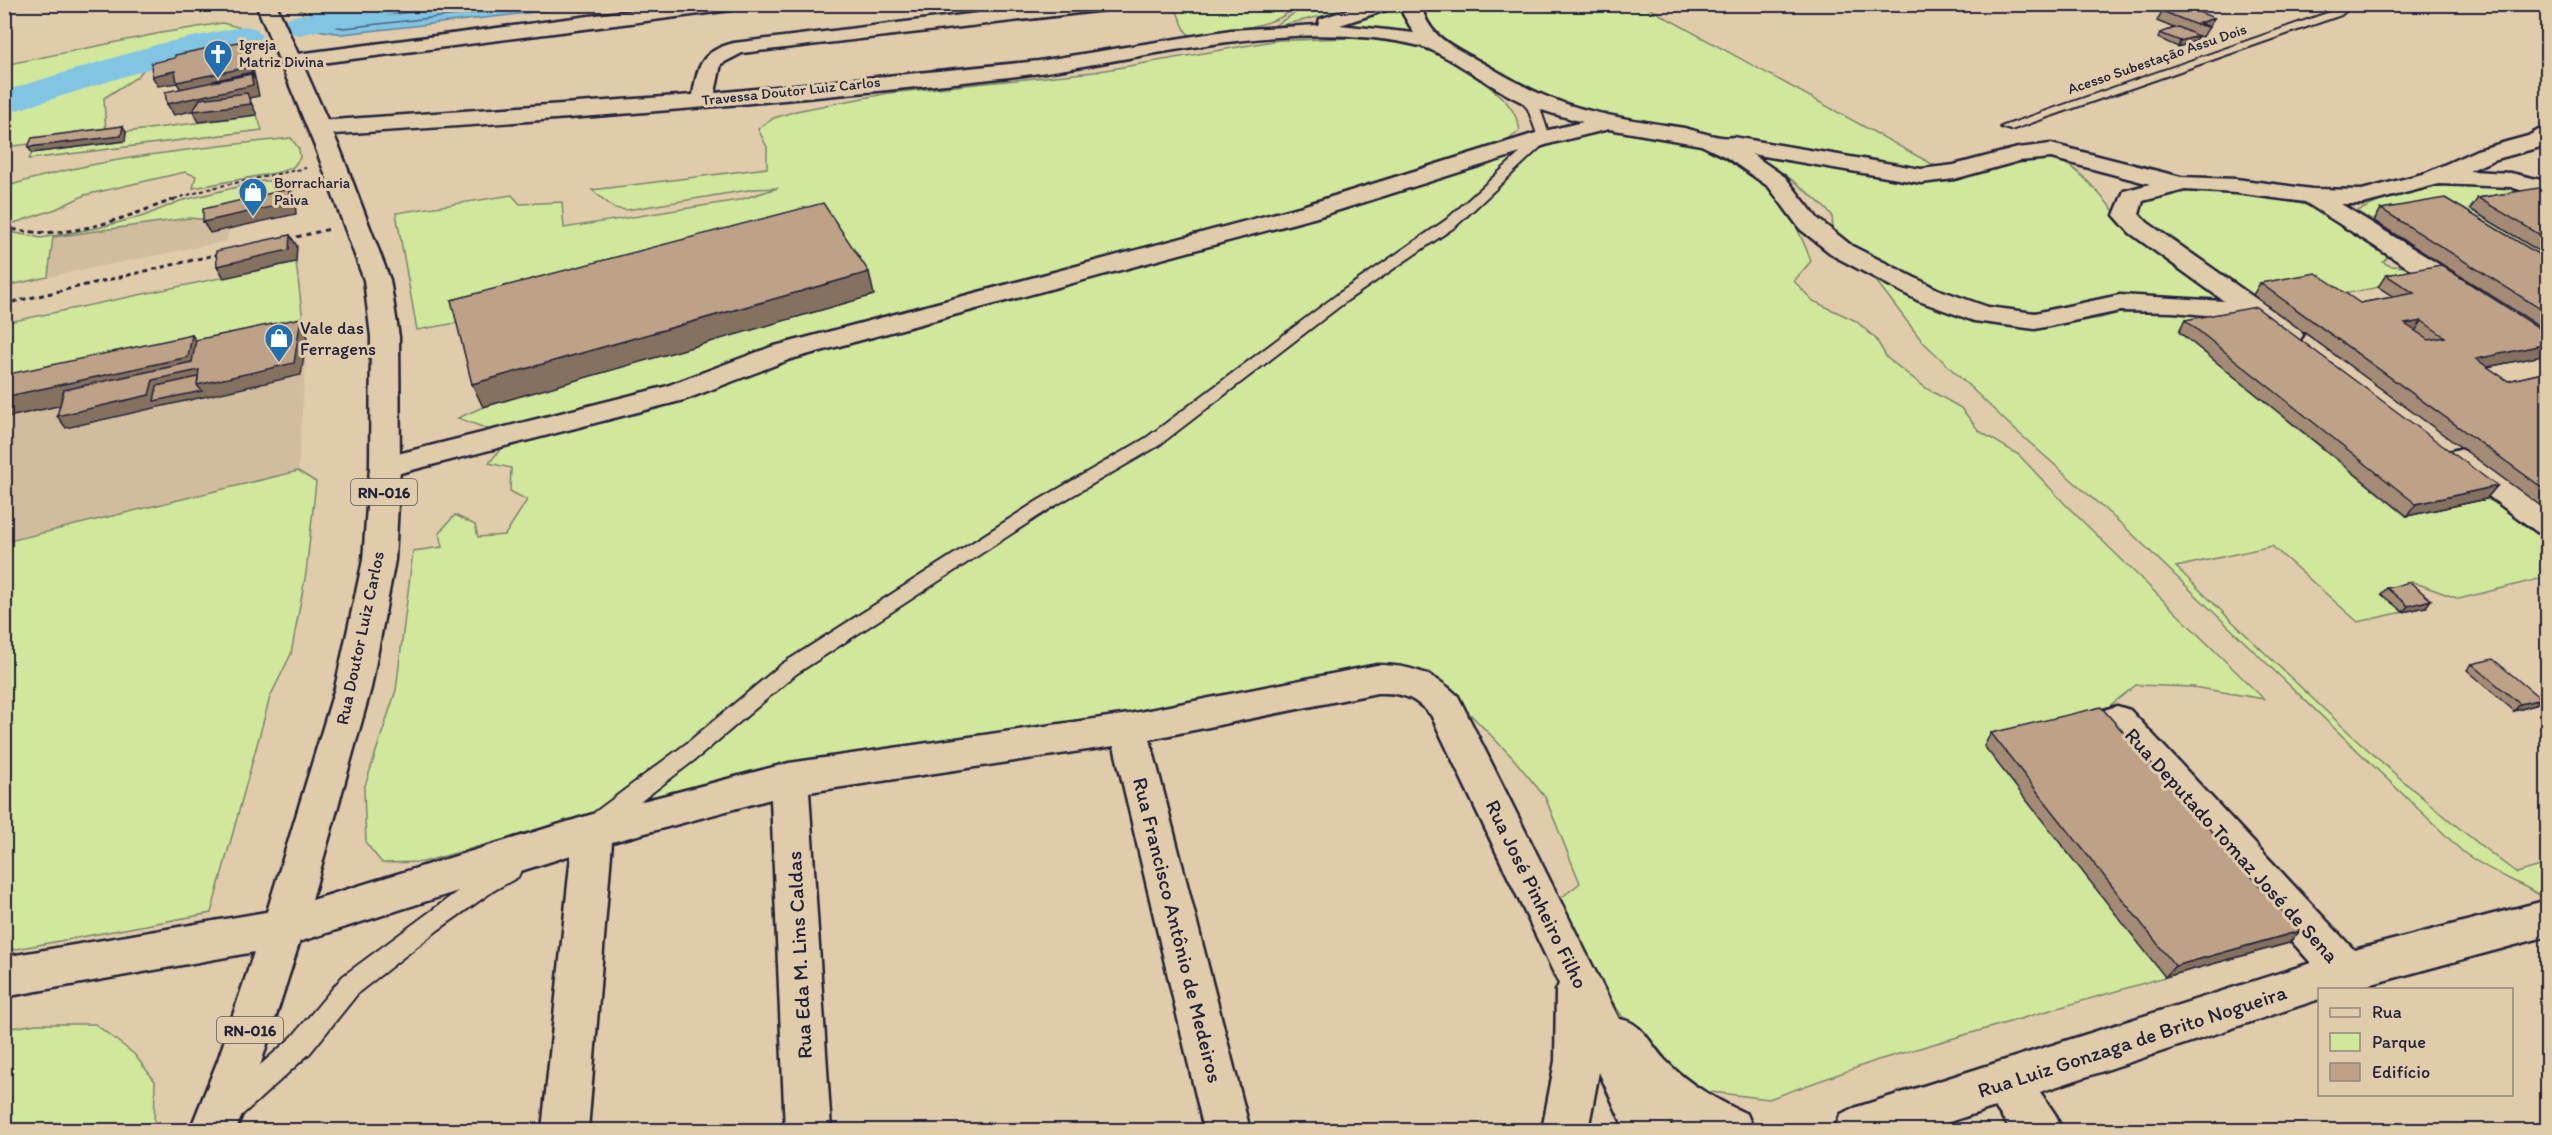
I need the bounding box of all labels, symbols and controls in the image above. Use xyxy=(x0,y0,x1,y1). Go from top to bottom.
street label: Acesso Subestação Assu Dois xyxy=(2065,20,2249,98)
place label: Igreja Matriz Divina xyxy=(239,36,325,71)
church icon: Igreja Matriz Divina xyxy=(202,38,234,80)
street label: Travessa Doutor Luiz Carlos xyxy=(701,73,882,109)
place label: Borracharia Paiva xyxy=(274,174,351,209)
shop icon: Borracharia Paiva xyxy=(237,176,269,218)
place label: Vale das Ferragens xyxy=(300,317,376,360)
shop icon: Vale das Ferragens xyxy=(263,322,295,364)
road number: RN-016 xyxy=(351,479,417,505)
street label: Rua Doutor Luiz Carlos xyxy=(331,549,389,727)
street label: Rua Deputado Tomaz José de Sena xyxy=(2120,722,2344,968)
street label: Rua Francisco Antônio de Medeiros xyxy=(1128,775,1228,1085)
street label: Rua José Pinheiro Filho xyxy=(1480,796,1594,992)
street label: Rua Eda M. Lins Caldas xyxy=(781,850,817,1060)
street label: Rua Luiz Gonzaga de Brito Nogueira xyxy=(1974,979,2290,1103)
legend xyxy=(2318,988,2513,1096)
text: Rua xyxy=(2372,1001,2402,1023)
road number: RN-016 xyxy=(217,1017,283,1043)
text: Parque xyxy=(2372,1031,2426,1053)
text: Edifício xyxy=(2372,1061,2430,1083)

